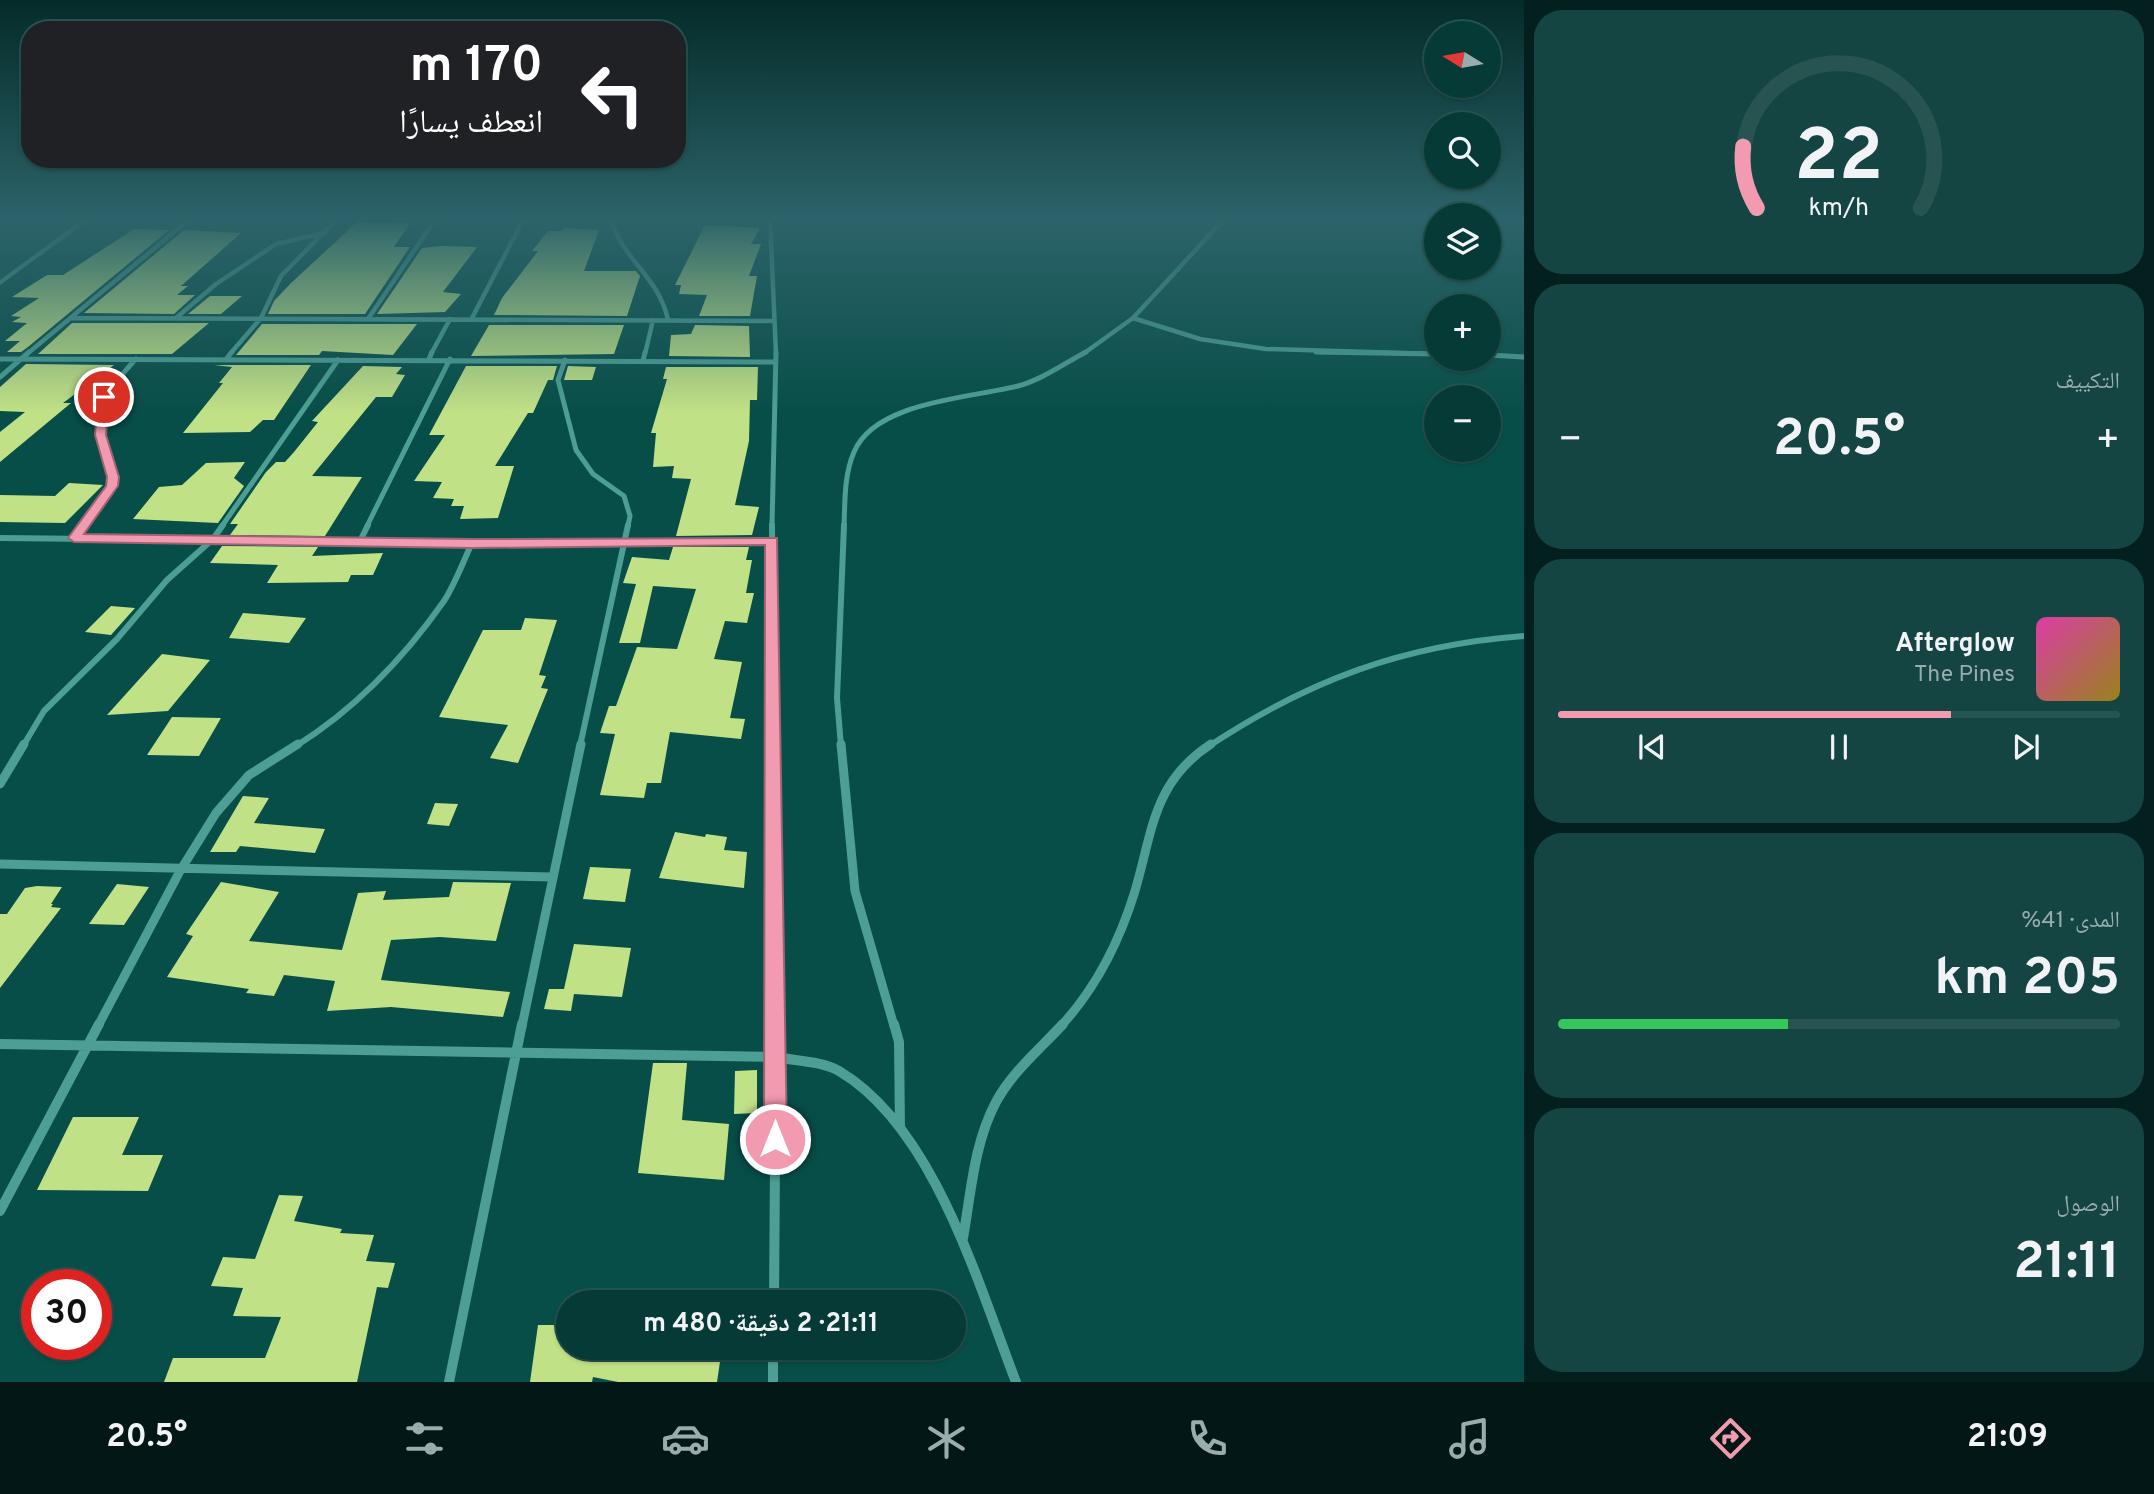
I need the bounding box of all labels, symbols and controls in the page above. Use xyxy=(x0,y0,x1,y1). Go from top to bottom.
north arrow xyxy=(1424,21,1502,98)
map controls xyxy=(1424,21,1501,462)
text: 170 m xyxy=(410,37,543,99)
icon: left xyxy=(567,49,658,140)
text: انعطف يسارًا xyxy=(399,104,543,144)
button: search xyxy=(1424,112,1501,189)
text: 22 xyxy=(1794,115,1884,207)
text: km/h xyxy=(1809,193,1869,225)
button: layers xyxy=(1424,203,1501,280)
button: + xyxy=(1424,294,1501,371)
pin xyxy=(74,367,134,427)
text: التكييف xyxy=(2055,368,2120,397)
icon: arrive xyxy=(85,378,123,416)
button: − xyxy=(1424,385,1501,462)
text: 20.5° xyxy=(1773,408,1905,474)
text: − xyxy=(1558,417,1583,466)
text: + xyxy=(2095,417,2120,466)
text: Afterglow xyxy=(1895,628,2015,661)
text: The Pines xyxy=(1914,661,2015,690)
icon: previous xyxy=(1633,728,1671,766)
icon: pause xyxy=(1820,728,1858,766)
icon: next xyxy=(2007,728,2045,766)
text: المدى · 41% xyxy=(2021,907,2120,936)
text: 205 km xyxy=(1935,947,2120,1013)
position arrow xyxy=(738,1102,812,1176)
text: الوصول xyxy=(2056,1191,2120,1220)
text: 21:11 xyxy=(2013,1231,2120,1297)
speed limit sign: 30 xyxy=(21,1269,112,1360)
text: 21:11 · 2 دقيقة · 480 m xyxy=(643,1308,879,1341)
icon: filters xyxy=(400,1414,449,1463)
icon: car xyxy=(661,1414,710,1463)
icon: climate xyxy=(922,1414,971,1463)
icon: phone xyxy=(1183,1414,1232,1463)
icon: music xyxy=(1445,1414,1494,1463)
icon: directions xyxy=(1706,1414,1755,1463)
text: 20.5° xyxy=(106,1418,187,1458)
text: 21:09 xyxy=(1967,1418,2048,1458)

